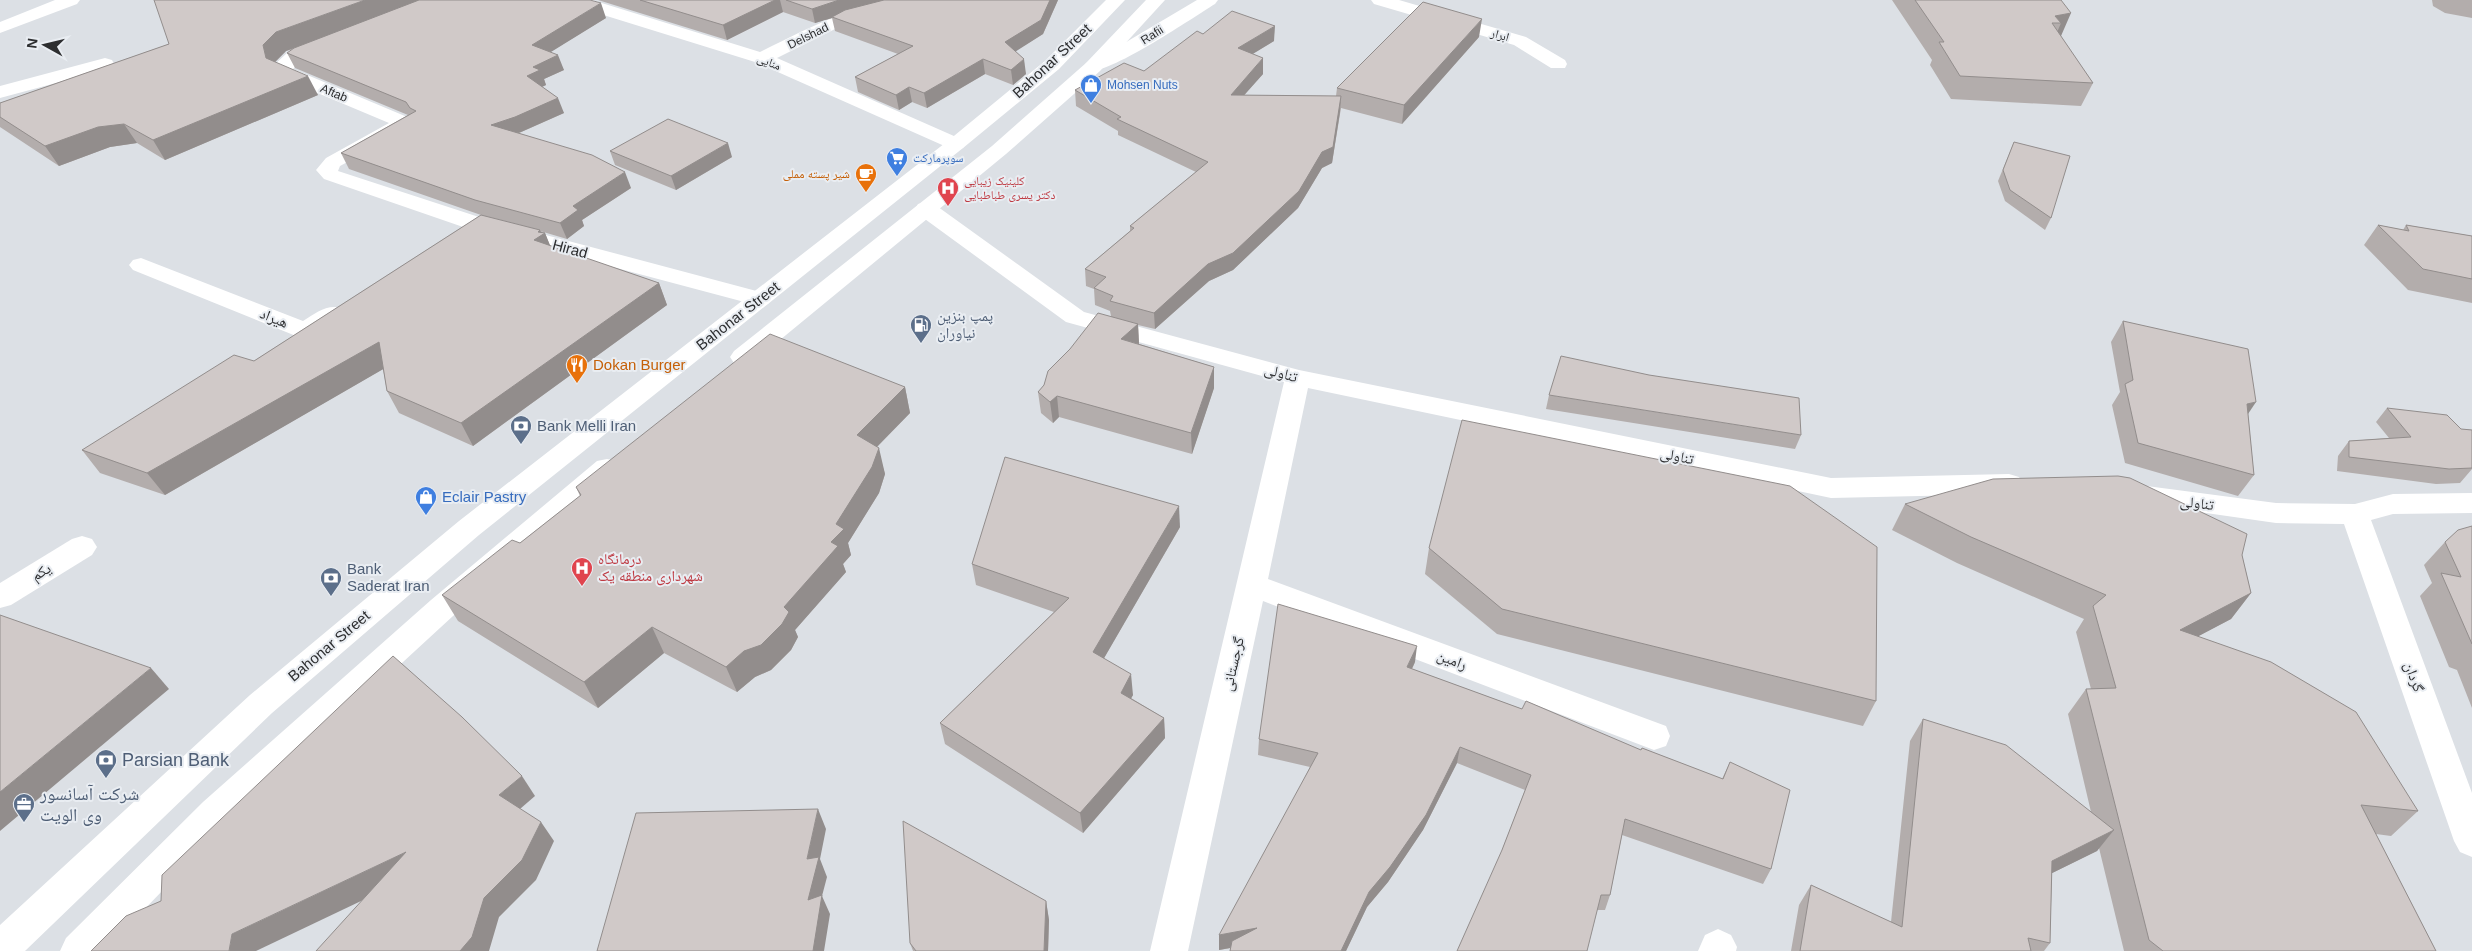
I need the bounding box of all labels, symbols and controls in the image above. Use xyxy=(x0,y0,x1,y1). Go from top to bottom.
street label: Bahonar Street xyxy=(1009,19,1095,101)
north arrow xyxy=(20,20,70,70)
street label: Delshad xyxy=(785,20,831,52)
street label: Rafii xyxy=(1138,23,1166,47)
street label: ابرار xyxy=(1488,25,1511,45)
text: N xyxy=(23,37,41,49)
street label: منایی xyxy=(755,51,783,73)
shop icon: Mohsen Nuts xyxy=(1079,73,1103,104)
place label: Mohsen Nuts xyxy=(1107,78,1178,92)
street label: Aftab xyxy=(318,81,350,105)
supermarket icon: سوپرمارکت xyxy=(885,146,909,177)
place label: سوپرمارکت xyxy=(913,151,964,165)
cafe icon: شیر پسته مملی xyxy=(854,162,878,193)
place label: شیر پسته مملی xyxy=(783,167,850,181)
place label: کلینیک زیبایی دکتر یسری طباطبایی xyxy=(964,174,1055,202)
hospital icon: کلینیک زیبایی دکتر یسری طباطبایی xyxy=(936,176,960,207)
street label: Hirad xyxy=(551,236,590,261)
street label: Bahonar Street xyxy=(693,277,783,353)
street label: هیراد xyxy=(257,304,291,332)
place label: پمپ بنزین نیاوران xyxy=(937,307,993,343)
fuel station icon: پمپ بنزین نیاوران xyxy=(909,313,933,344)
restaurant icon: Dokan Burger xyxy=(565,353,589,384)
place label: Dokan Burger xyxy=(593,356,686,373)
street label: تناولی xyxy=(1262,360,1300,387)
bank icon: Bank Melli Iran xyxy=(509,414,533,445)
place label: Bank Melli Iran xyxy=(537,417,636,434)
street label: تناولی xyxy=(1658,444,1696,469)
shop icon: Eclair Pastry xyxy=(414,485,438,516)
place label: Eclair Pastry xyxy=(442,488,527,505)
street label: تناولی xyxy=(2179,492,2215,515)
place label: درمانگاه شهرداری منطقه یک xyxy=(598,550,703,586)
hospital icon: درمانگاه شهرداری منطقه یک xyxy=(570,556,594,587)
street label: یکم xyxy=(28,559,55,586)
place label: Bank Saderat Iran xyxy=(347,560,430,594)
bank icon: Bank Saderat Iran xyxy=(319,566,343,597)
street label: Bahonar Street xyxy=(285,606,373,685)
street label: گرجستانی xyxy=(1218,635,1249,693)
street label: رامین xyxy=(1434,646,1470,675)
street label: گردان xyxy=(2399,659,2428,695)
bank icon: Parsian Bank xyxy=(94,748,118,779)
place label: Parsian Bank xyxy=(122,750,230,770)
place label: شرکت آسانسور وی الویت xyxy=(39,784,139,826)
office icon: شرکت آسانسور وی الویت xyxy=(12,792,36,823)

